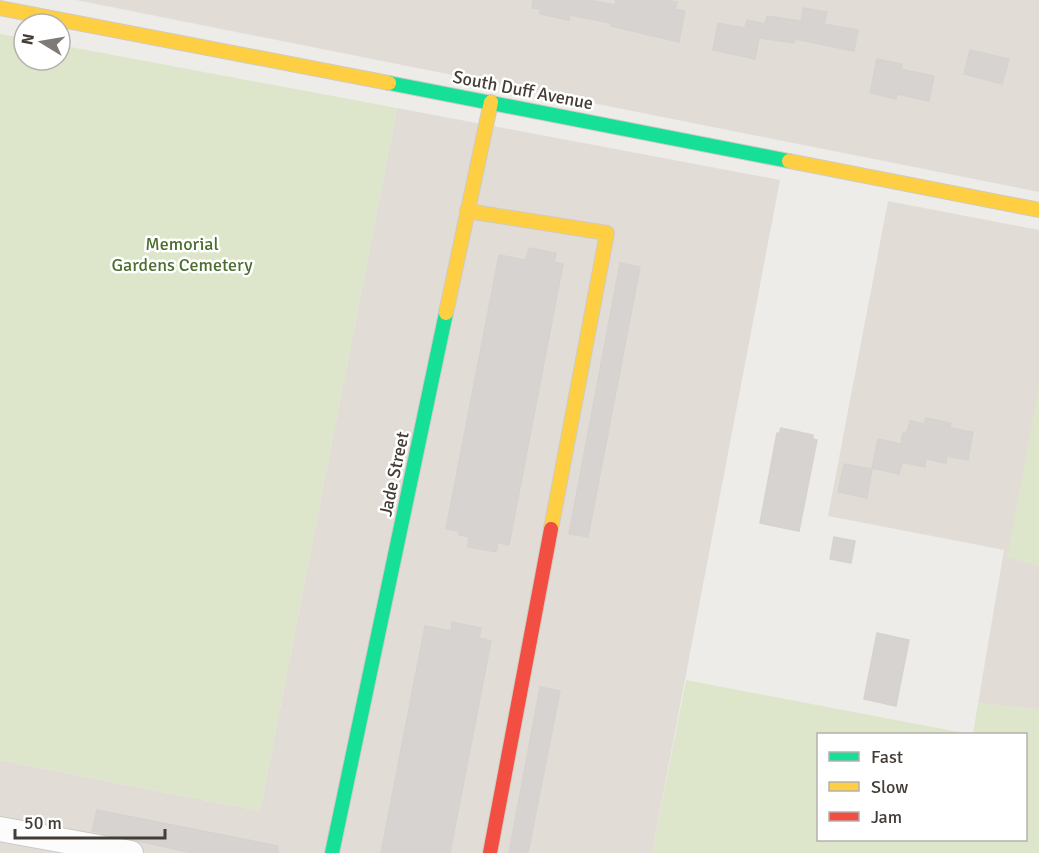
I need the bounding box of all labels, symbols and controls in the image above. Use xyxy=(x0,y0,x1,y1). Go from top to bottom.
north arrow xyxy=(12,12,72,72)
text: N xyxy=(17,32,39,47)
street label: South Duff Avenue xyxy=(451,66,595,114)
park label: Memorial Gardens Cemetery xyxy=(111,233,253,276)
street label: Jade Street xyxy=(374,430,414,518)
legend xyxy=(817,733,1027,841)
text: Fast xyxy=(871,746,903,768)
text: Slow xyxy=(871,776,908,798)
scale bar xyxy=(15,802,165,840)
text: Jam xyxy=(871,806,902,828)
text: 50 m xyxy=(24,812,62,834)

